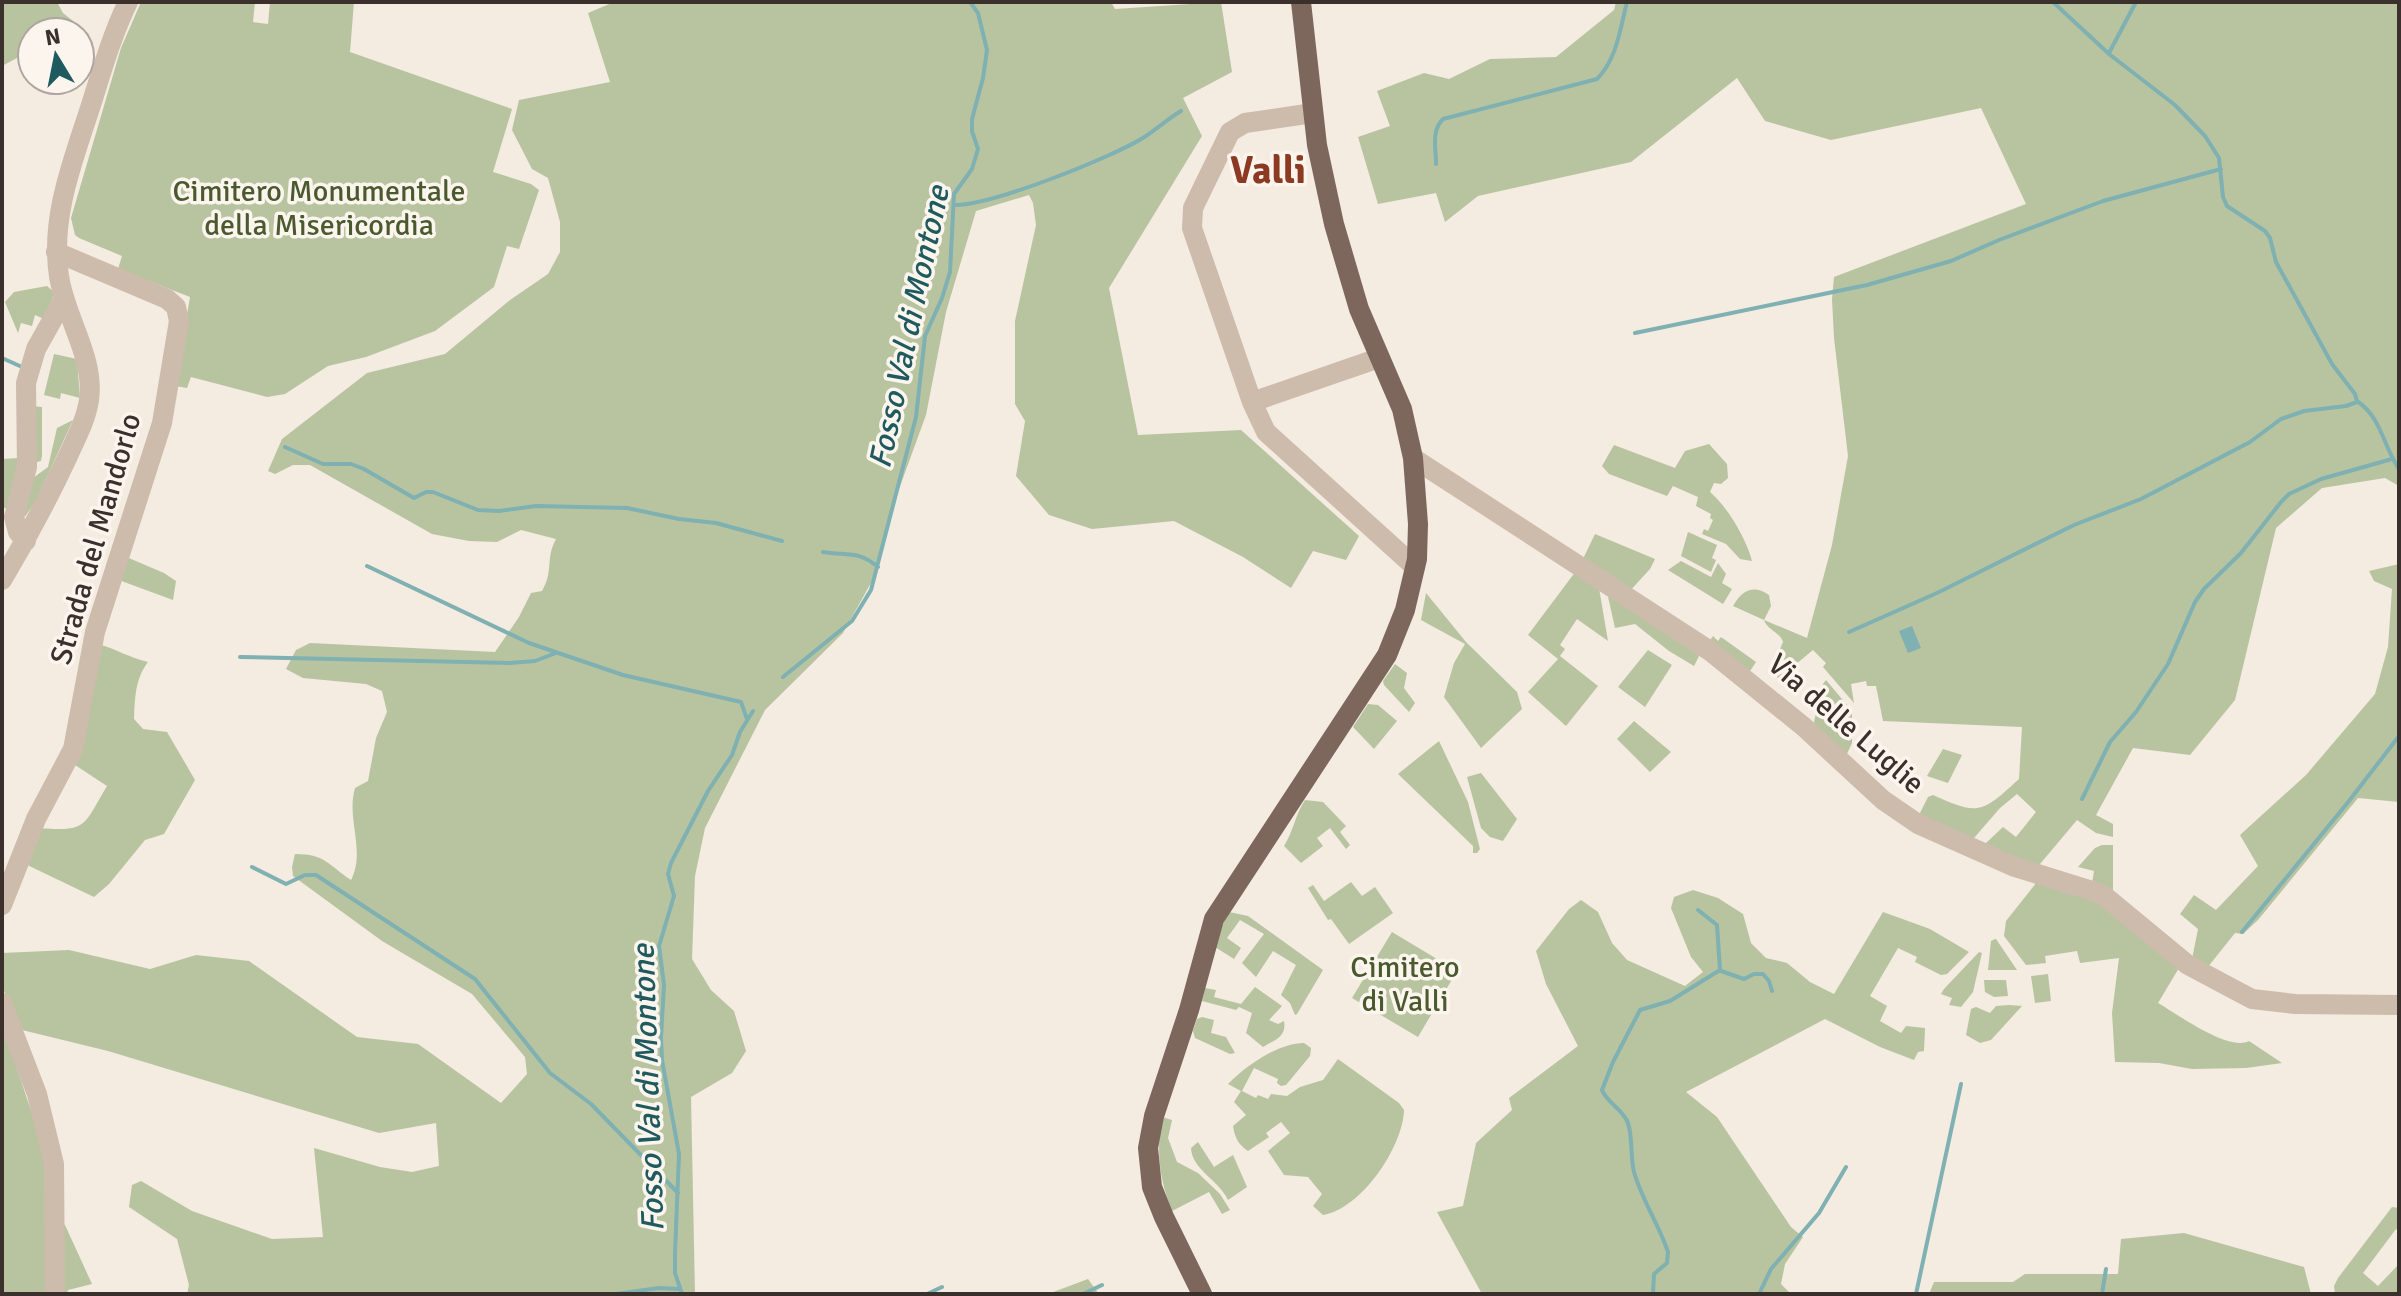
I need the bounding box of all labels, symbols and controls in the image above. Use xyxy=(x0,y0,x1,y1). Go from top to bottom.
north arrow xyxy=(16,16,96,96)
text: N xyxy=(43,22,62,51)
district label: Valli xyxy=(1230,147,1306,194)
park label: Cimitero Monumentale della Misericordia xyxy=(172,173,466,244)
water label: Fosso Val di Montone xyxy=(860,180,958,472)
street label: Strada del Mandorlo xyxy=(42,409,150,669)
street label: Via delle Luglie xyxy=(1760,646,1932,802)
water label: Fosso Val di Montone xyxy=(623,942,673,1232)
park label: Cimitero di Valli xyxy=(1350,949,1460,1020)

